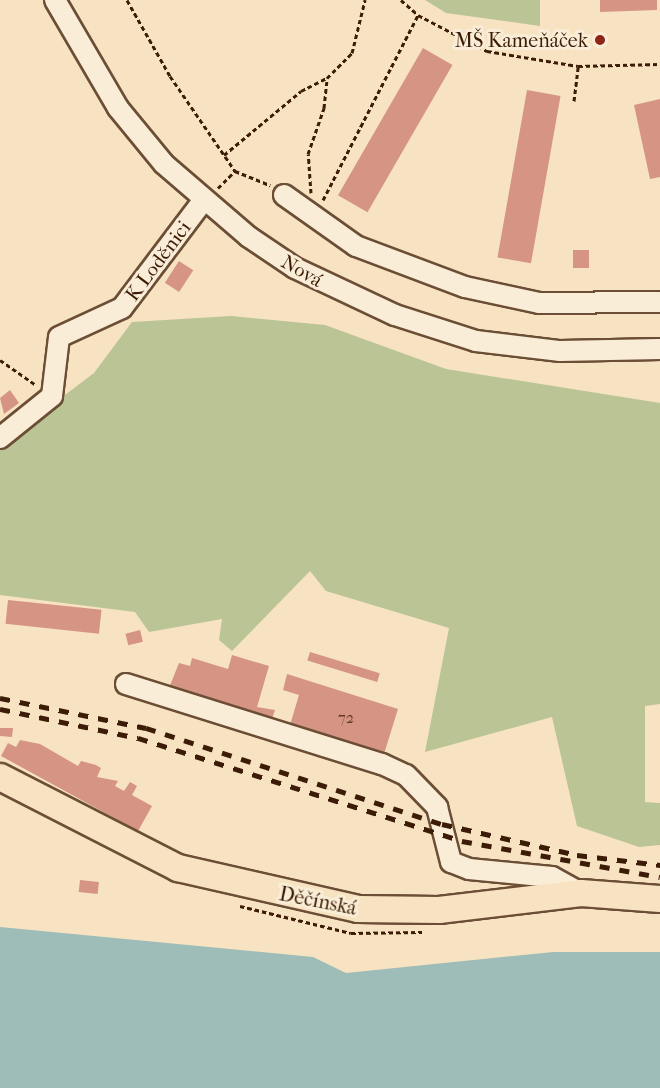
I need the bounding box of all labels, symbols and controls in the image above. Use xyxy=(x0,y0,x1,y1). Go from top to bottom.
place label: MŠ Kameňáček xyxy=(455,28,588,52)
marker: MŠ Kameňáček xyxy=(593,33,607,47)
street label: K Loděnici xyxy=(120,216,196,306)
street label: Nová xyxy=(277,250,327,292)
house number: 72 xyxy=(338,708,354,728)
street label: Děčínská xyxy=(277,882,359,920)

